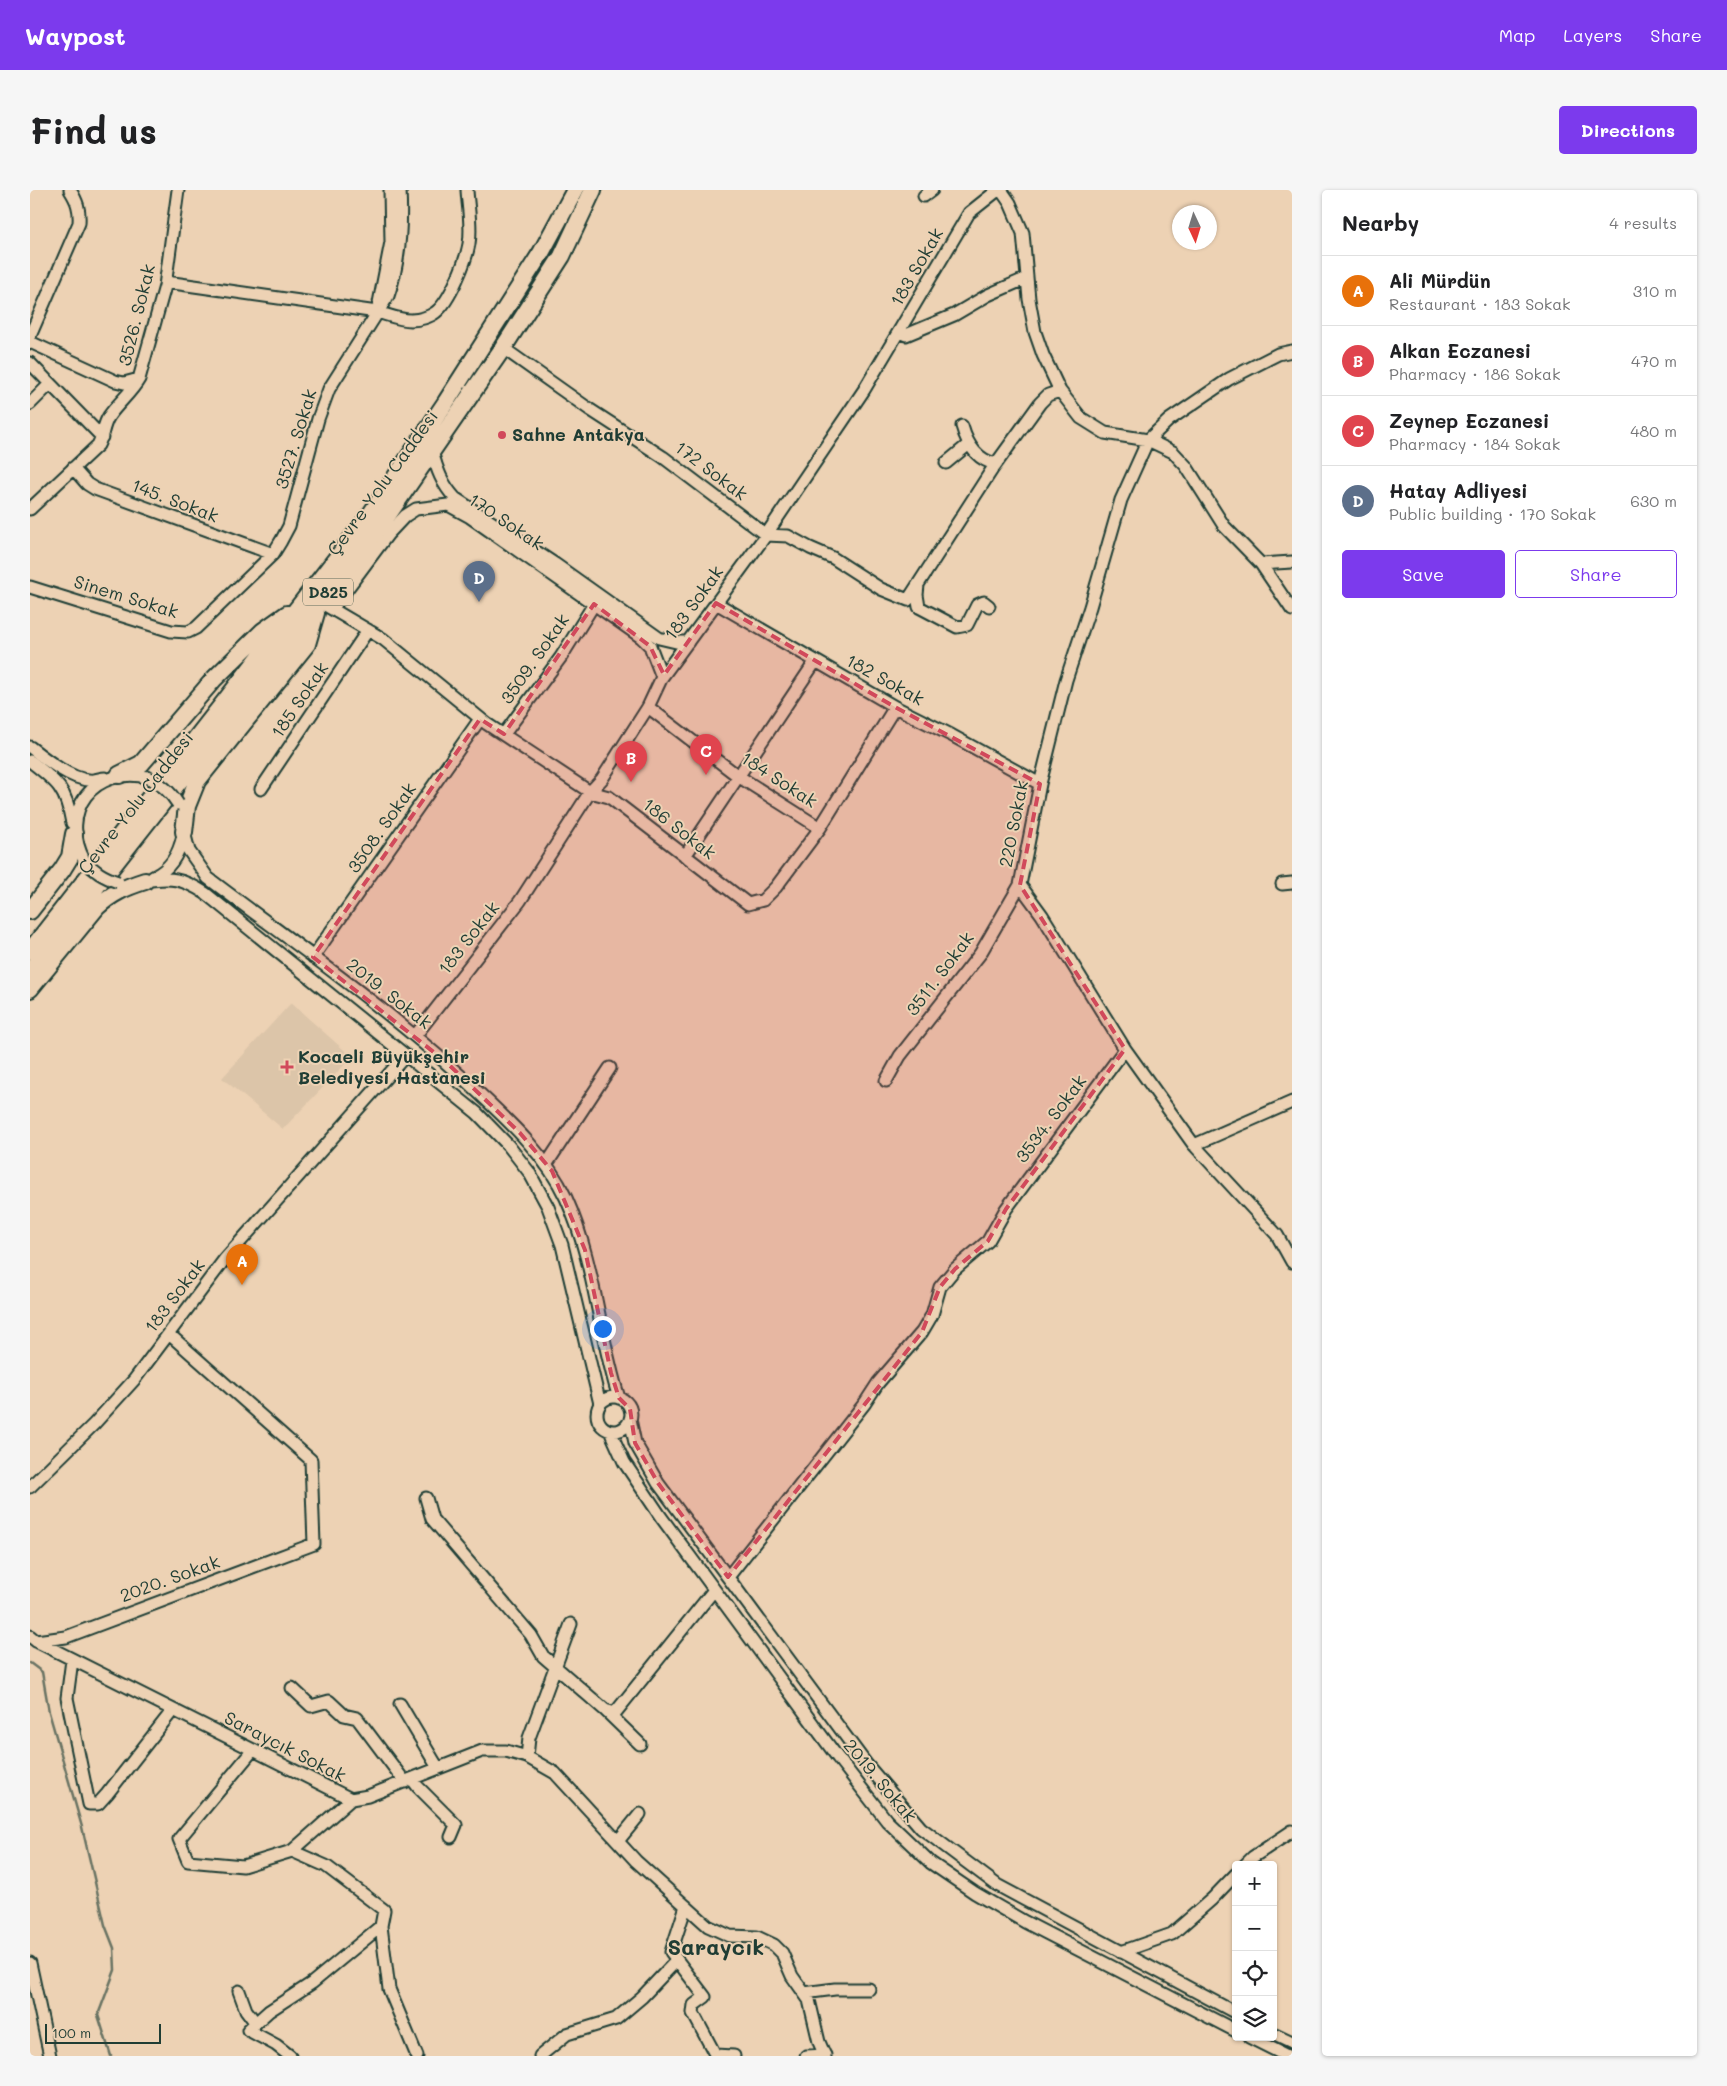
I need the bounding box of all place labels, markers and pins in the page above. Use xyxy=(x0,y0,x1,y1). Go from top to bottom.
place label: Sahne Antakya xyxy=(512,422,645,446)
marker: Sahne Antakya xyxy=(496,429,508,441)
pin: D xyxy=(463,561,495,602)
pin: C xyxy=(690,734,722,775)
pin: B xyxy=(615,741,647,782)
place label: Kocaeli Büyükşehir Belediyesi Hastanesi xyxy=(298,1044,486,1089)
marker: Kocaeli Büyükşehir Belediyesi Hastanesi xyxy=(280,1060,294,1074)
pin: A xyxy=(226,1244,258,1285)

